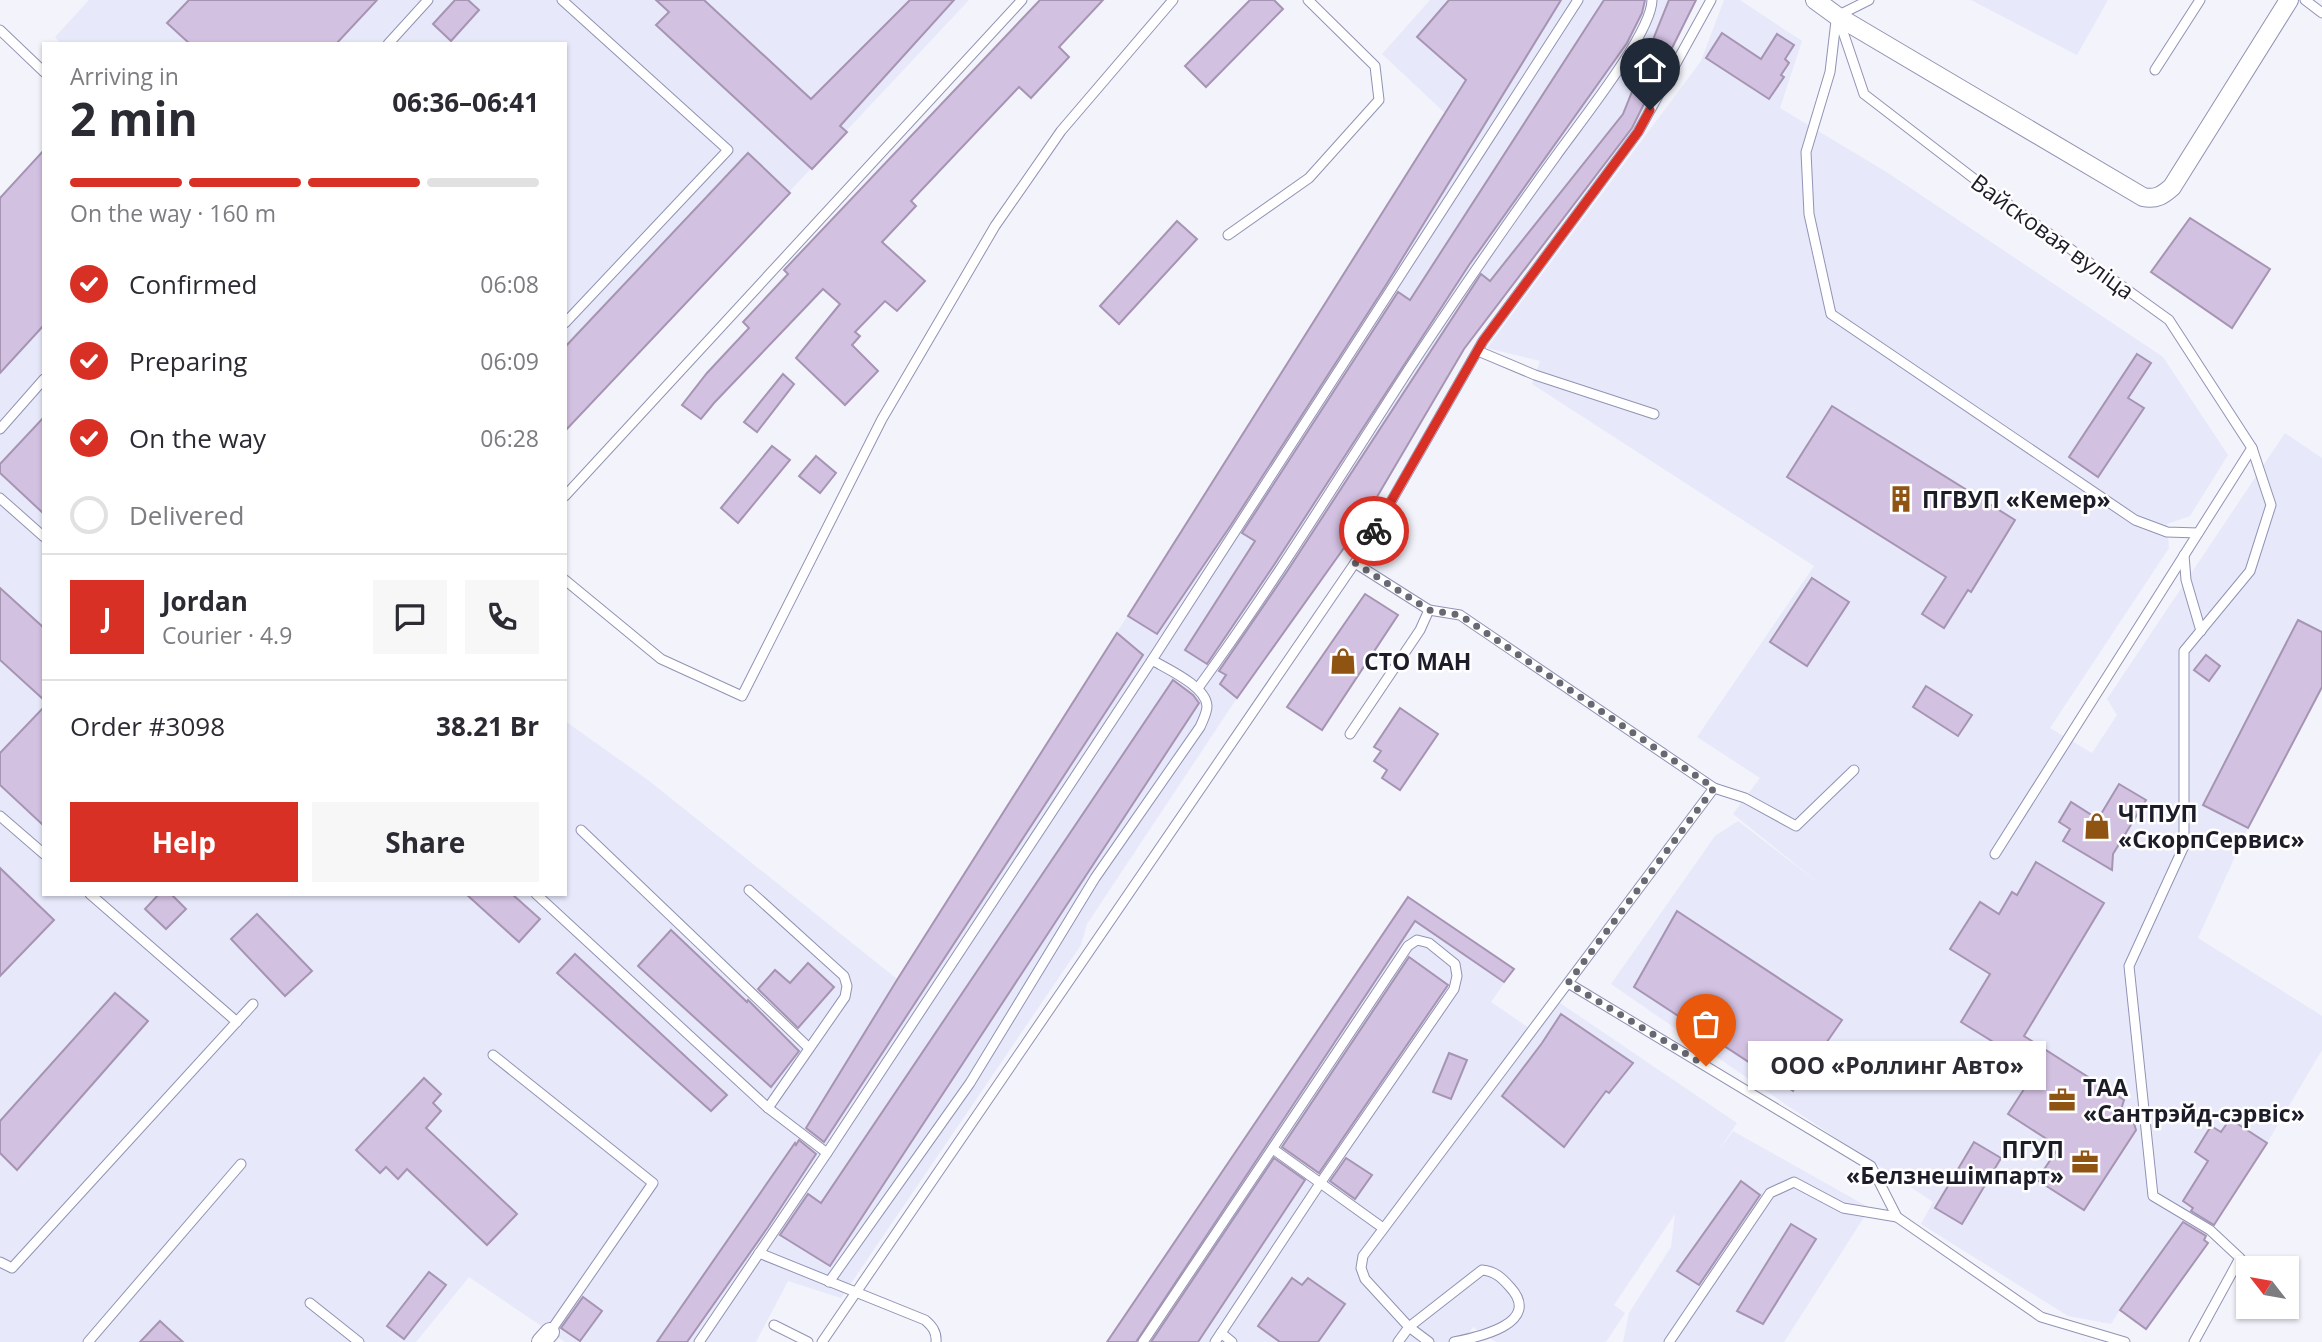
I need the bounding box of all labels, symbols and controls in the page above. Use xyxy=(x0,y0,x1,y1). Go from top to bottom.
pin xyxy=(1620,38,1680,110)
icon: home xyxy=(1631,49,1669,87)
text: Arriving in xyxy=(70,60,179,92)
text: 06:36–06:41 xyxy=(392,84,539,120)
text: 2 min xyxy=(70,87,198,149)
street label: Вайсковая вуліца xyxy=(1965,166,2141,306)
text: On the way · 160 m xyxy=(70,197,276,229)
icon: check xyxy=(70,265,108,303)
text: Confirmed xyxy=(129,266,257,302)
text: 06:08 xyxy=(480,268,539,300)
icon: check xyxy=(70,342,108,380)
text: Preparing xyxy=(129,343,247,379)
text: 06:09 xyxy=(480,345,539,377)
icon: check xyxy=(70,419,108,457)
text: On the way xyxy=(129,420,266,456)
text: 06:28 xyxy=(480,422,539,454)
place label: ПГВУП «Кемер» xyxy=(1922,483,2111,515)
building icon: ПГВУП «Кемер» xyxy=(1886,484,1916,514)
courier xyxy=(1339,496,1409,566)
text: Delivered xyxy=(129,497,244,533)
icon: bike xyxy=(1355,512,1393,550)
button: chat xyxy=(373,580,447,654)
button: phone xyxy=(465,580,539,654)
text: Jordan xyxy=(162,583,248,619)
text: J xyxy=(103,599,111,635)
text: Courier · 4.9 xyxy=(162,619,292,651)
place label: СТО МАН xyxy=(1364,645,1471,677)
shop icon: СТО МАН xyxy=(1328,646,1358,676)
text: Order #3098 xyxy=(70,708,225,744)
text: 38.21 Br xyxy=(436,708,539,744)
place label: ЧТПУП «СкорпСервис» xyxy=(2118,797,2305,855)
button: Help xyxy=(70,802,298,882)
button: Share xyxy=(312,802,539,882)
shop icon: ЧТПУП «СкорпСервис» xyxy=(2082,811,2112,841)
pin xyxy=(1676,994,1736,1066)
icon: bag xyxy=(1687,1005,1725,1043)
callout: ООО «Роллинг Авто» xyxy=(1748,1042,2046,1090)
text: ООО «Роллинг Авто» xyxy=(1770,1049,2024,1081)
place label: ТАА «Сантрэйд-сэрвіс» xyxy=(2083,1071,2305,1129)
office icon: ТАА «Сантрэйд-сэрвіс» xyxy=(2047,1085,2077,1115)
place label: ПГУП «Белзнешімпарт» xyxy=(1846,1133,2064,1191)
office icon: ПГУП «Белзнешімпарт» xyxy=(2070,1147,2100,1177)
north arrow xyxy=(2236,1256,2300,1320)
map controls xyxy=(2236,1256,2299,1319)

